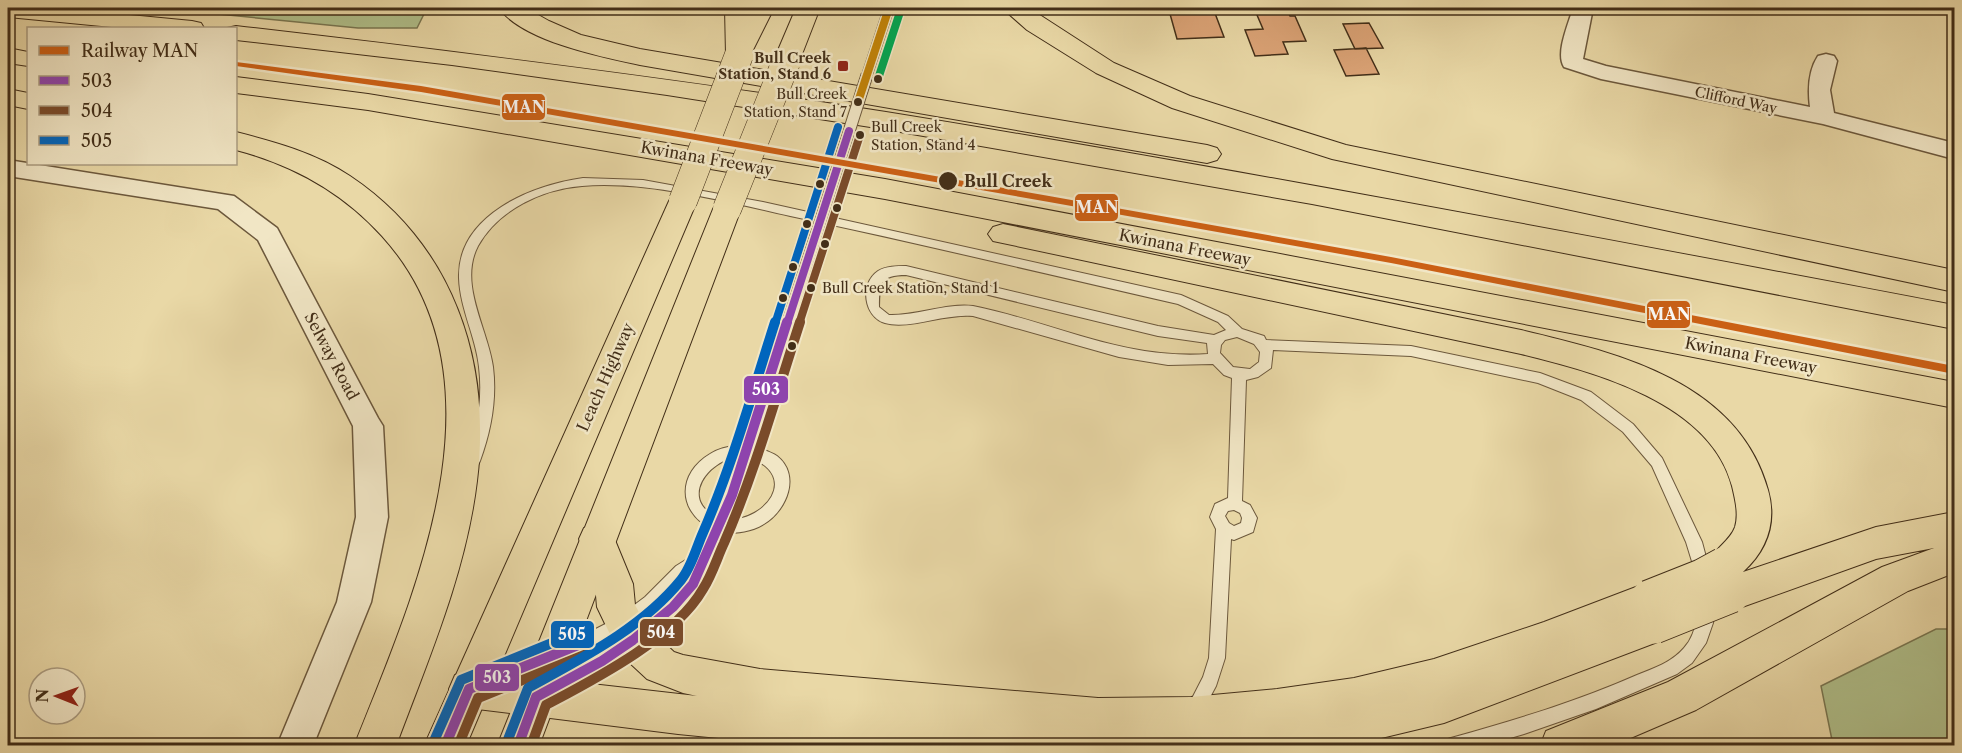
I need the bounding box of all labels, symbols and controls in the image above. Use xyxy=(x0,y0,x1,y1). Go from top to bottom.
legend xyxy=(27,27,237,165)
text: Railway MAN xyxy=(81,40,198,62)
place label: Bull Creek Station, Stand 6 xyxy=(718,49,832,83)
marker: Bull Creek Station, Stand 6 xyxy=(836,59,850,73)
text: 503 xyxy=(81,70,112,92)
unlabelled marker xyxy=(872,73,884,85)
street label: Clifford Way xyxy=(1693,83,1779,118)
place label: Bull Creek Station, Stand 7 xyxy=(744,85,848,121)
line badge: MAN xyxy=(501,93,546,121)
marker: Bull Creek Station, Stand 7 xyxy=(852,96,864,108)
text: MAN xyxy=(502,97,546,117)
text: 504 xyxy=(81,100,113,122)
place label: Bull Creek Station, Stand 4 xyxy=(871,118,976,154)
marker: Bull Creek Station, Stand 4 xyxy=(854,129,866,141)
text: 505 xyxy=(81,130,112,152)
street label: Kwinana Freeway xyxy=(639,136,776,180)
marker: Bull Creek xyxy=(937,170,959,192)
place label: Bull Creek xyxy=(964,171,1052,191)
unlabelled marker xyxy=(814,178,826,190)
line badge: MAN xyxy=(1074,193,1119,222)
text: MAN xyxy=(1075,197,1119,217)
unlabelled marker xyxy=(831,202,843,214)
unlabelled marker xyxy=(801,218,813,230)
street label: Kwinana Freeway xyxy=(1117,224,1254,270)
unlabelled marker xyxy=(819,238,831,250)
unlabelled marker xyxy=(787,261,799,273)
place label: Bull Creek Station, Stand 1 xyxy=(822,279,999,297)
marker: Bull Creek Station, Stand 1 xyxy=(805,282,817,294)
unlabelled marker xyxy=(777,292,789,304)
line badge: MAN xyxy=(1646,300,1691,329)
text: MAN xyxy=(1647,304,1691,324)
street label: Selway Road xyxy=(301,309,364,403)
street label: Leach Highway xyxy=(572,319,638,434)
street label: Kwinana Freeway xyxy=(1683,332,1820,378)
unlabelled marker xyxy=(786,340,798,352)
line badge: 503 xyxy=(743,375,789,404)
text: 503 xyxy=(752,379,780,399)
line badge: 504 xyxy=(639,618,684,647)
line badge: 505 xyxy=(550,620,595,649)
text: 504 xyxy=(647,622,675,642)
text: 505 xyxy=(558,624,586,644)
line badge: 503 xyxy=(474,663,520,692)
north arrow xyxy=(27,666,87,726)
text: 503 xyxy=(483,667,511,687)
text: N xyxy=(32,689,52,703)

